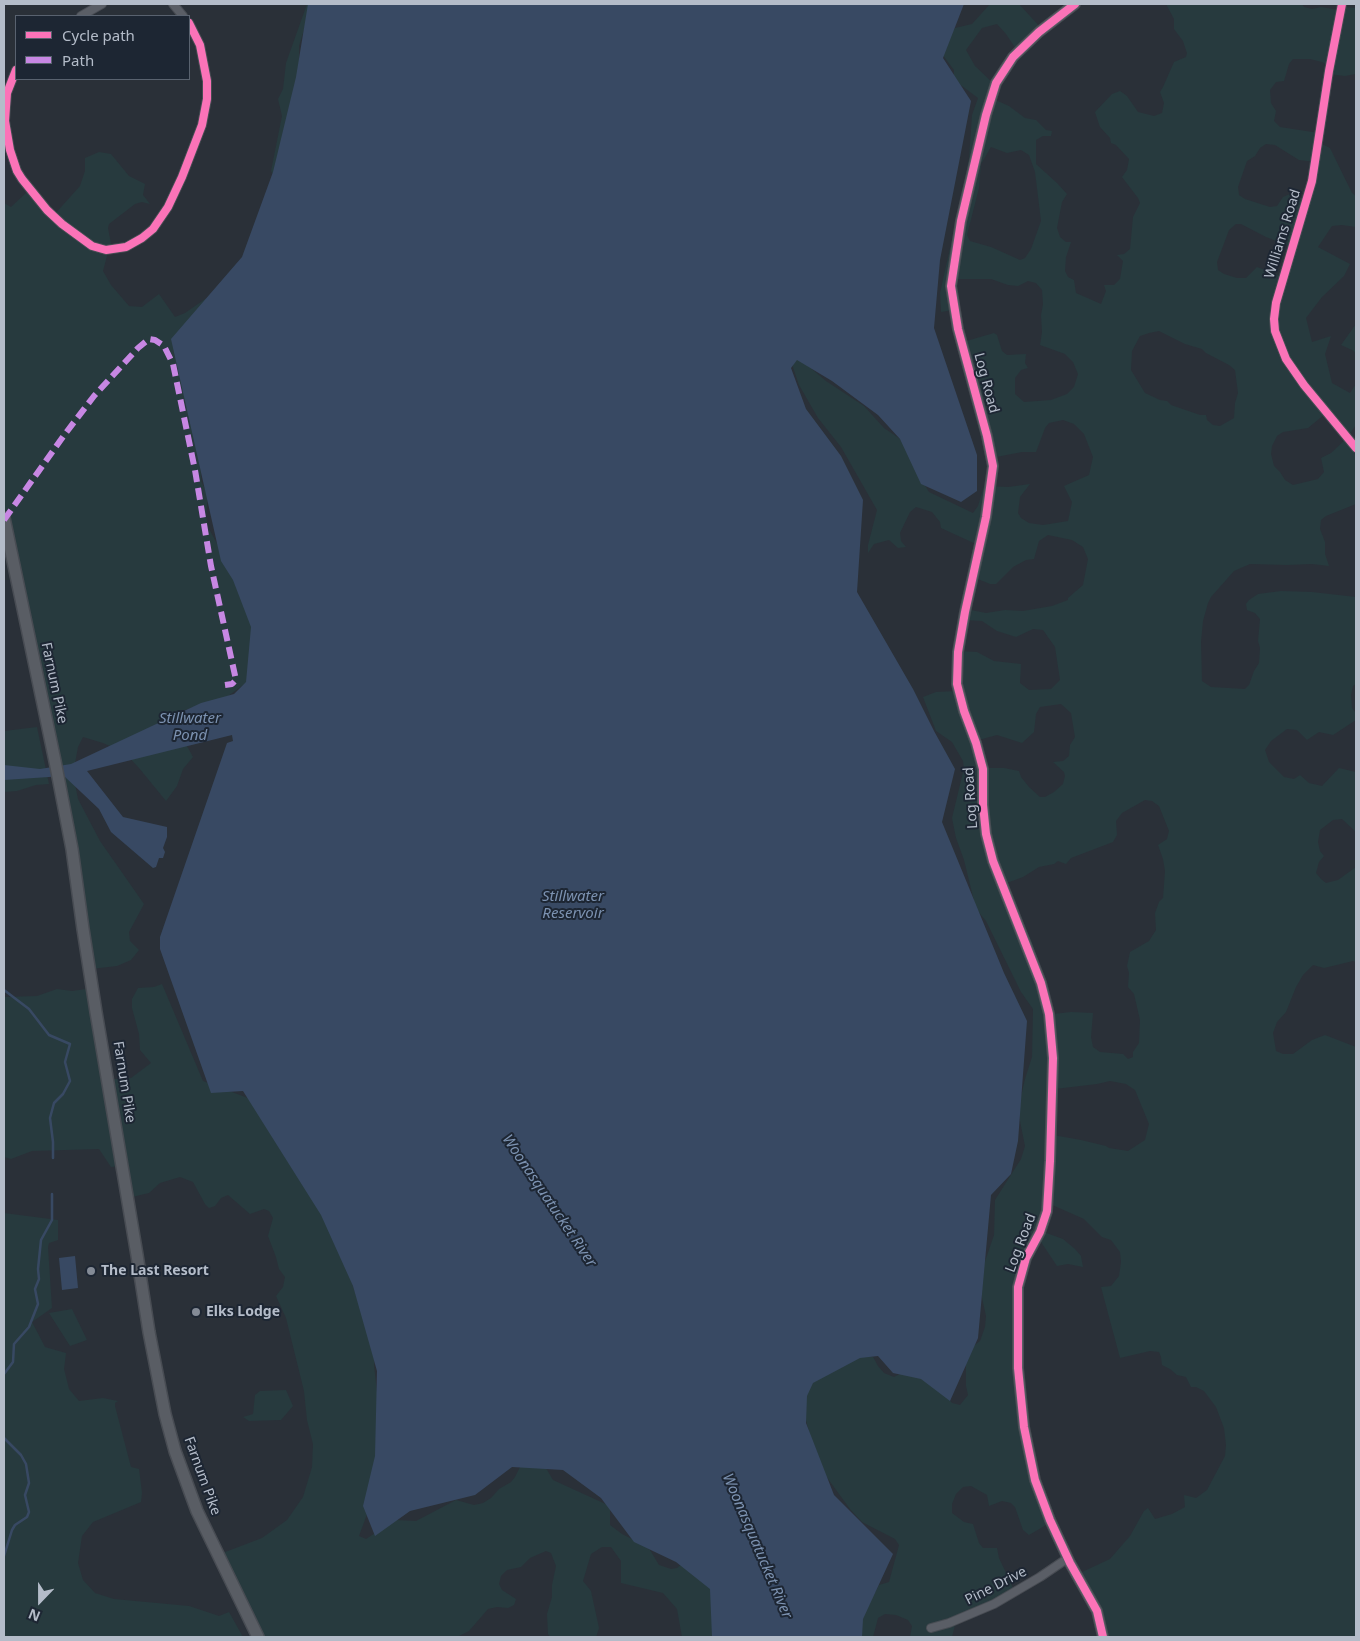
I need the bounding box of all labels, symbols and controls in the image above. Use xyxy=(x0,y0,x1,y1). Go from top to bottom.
legend xyxy=(15,15,190,80)
text: Cycle path xyxy=(62,25,135,45)
text: Path xyxy=(62,50,94,70)
street label: Williams Road xyxy=(1261,187,1305,281)
street label: Log Road xyxy=(970,351,1002,415)
street label: Farnum Pike xyxy=(37,641,71,725)
water label: Stillwater Pond xyxy=(159,710,221,745)
street label: Log Road xyxy=(960,767,982,829)
water label: Stillwater Reservoir xyxy=(542,888,604,923)
street label: Farnum Pike xyxy=(109,1040,139,1124)
water label: Woonasquatucket River xyxy=(498,1131,600,1271)
street label: Log Road xyxy=(1002,1211,1040,1275)
place label: The Last Resort xyxy=(101,1263,209,1279)
marker: The Last Resort xyxy=(85,1265,97,1277)
place label: Elks Lodge xyxy=(206,1304,280,1320)
marker: Elks Lodge xyxy=(190,1306,202,1318)
street label: Farnum Pike xyxy=(180,1434,224,1518)
water label: Woonasquatucket River xyxy=(718,1471,796,1621)
street label: Pine Drive xyxy=(962,1563,1030,1609)
north arrow xyxy=(15,1576,65,1626)
text: N xyxy=(25,1604,43,1626)

